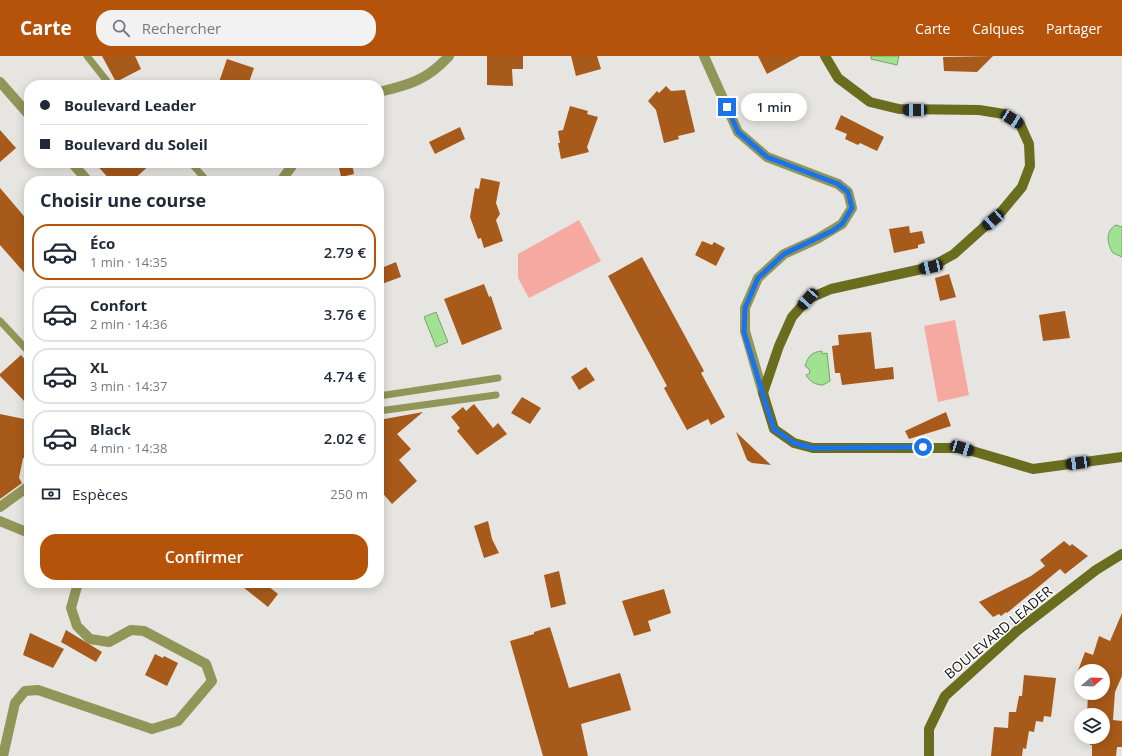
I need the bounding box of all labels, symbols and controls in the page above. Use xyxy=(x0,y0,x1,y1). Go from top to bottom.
search box xyxy=(96,10,376,46)
text: Carte xyxy=(20,15,72,41)
icon: search xyxy=(110,17,132,39)
text: Rechercher xyxy=(142,18,221,38)
text: Carte xyxy=(915,19,950,38)
text: Calques xyxy=(972,19,1024,38)
text: Partager xyxy=(1046,19,1102,38)
callout: 1 min xyxy=(741,93,807,121)
text: Boulevard Leader xyxy=(64,95,196,115)
route end xyxy=(718,98,736,116)
text: 1 min xyxy=(756,98,792,116)
car xyxy=(903,104,927,116)
car xyxy=(999,108,1025,130)
text: Boulevard du Soleil xyxy=(64,134,208,154)
text: Choisir une course xyxy=(40,188,206,212)
car xyxy=(980,208,1006,232)
text: Éco xyxy=(90,233,115,253)
icon: car xyxy=(42,234,78,270)
text: 2.79 € xyxy=(324,242,366,262)
text: 1 min · 14:35 xyxy=(90,253,167,271)
car xyxy=(918,259,944,275)
car xyxy=(796,286,820,312)
text: Confort xyxy=(90,295,147,315)
icon: car xyxy=(42,296,78,332)
text: 3.76 € xyxy=(324,304,366,324)
text: 2 min · 14:36 xyxy=(90,315,167,333)
text: XL xyxy=(90,357,108,377)
icon: car xyxy=(42,358,78,394)
text: 4.74 € xyxy=(324,366,366,386)
text: 3 min · 14:37 xyxy=(90,377,167,395)
text: Black xyxy=(90,419,131,439)
icon: car xyxy=(42,420,78,456)
text: 2.02 € xyxy=(324,428,366,448)
route start xyxy=(914,438,932,456)
text: 4 min · 14:38 xyxy=(90,439,167,457)
car xyxy=(949,439,975,457)
car xyxy=(1065,455,1091,471)
icon: cash xyxy=(40,483,62,505)
text: Espèces xyxy=(72,484,128,504)
text: 250 m xyxy=(330,485,368,503)
button: Confirmer xyxy=(40,534,368,580)
street label: BOULEVARD LEADER xyxy=(940,581,1056,683)
north arrow xyxy=(1074,664,1110,700)
map controls xyxy=(1074,664,1110,744)
button: layers xyxy=(1074,708,1110,744)

